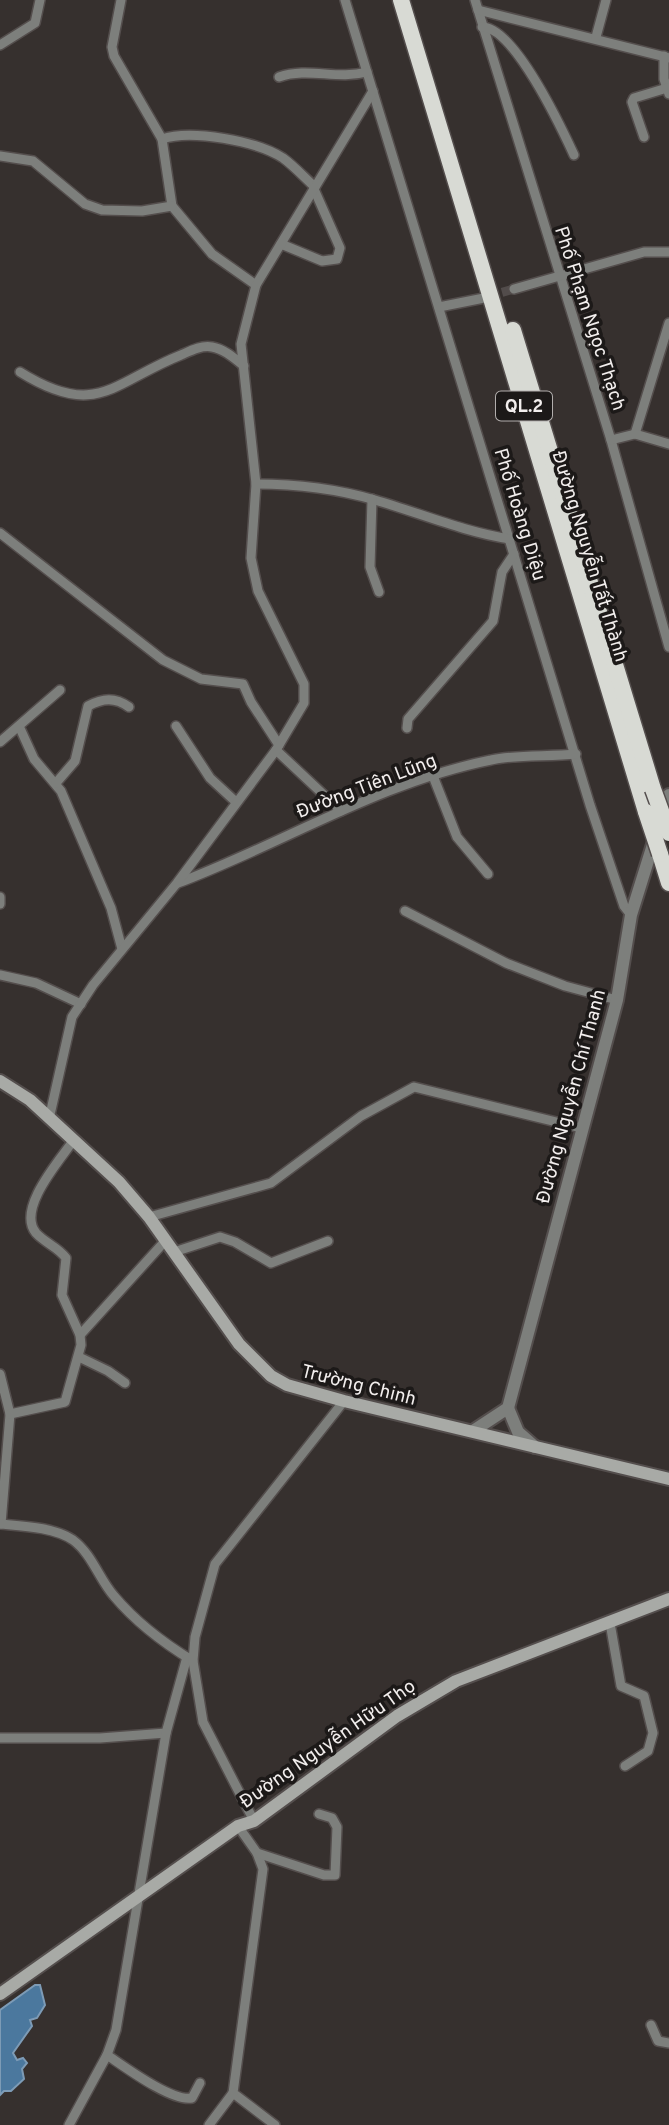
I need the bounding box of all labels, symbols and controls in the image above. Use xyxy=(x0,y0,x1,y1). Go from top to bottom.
street label: Phố Phạm Ngọc Thạch xyxy=(548,223,630,414)
road number: QL.2 xyxy=(496,392,552,420)
street label: Phố Hoàng Diệu xyxy=(488,445,551,584)
street label: Đường Nguyễn Tất Thành xyxy=(546,448,634,665)
street label: Đường Tiên Lũng xyxy=(293,749,440,825)
street label: Đường Nguyễn Chí Thanh xyxy=(531,986,612,1206)
street label: Trường Chinh xyxy=(298,1360,419,1412)
street label: Đường Nguyễn Hữu Thọ xyxy=(235,1674,421,1814)

